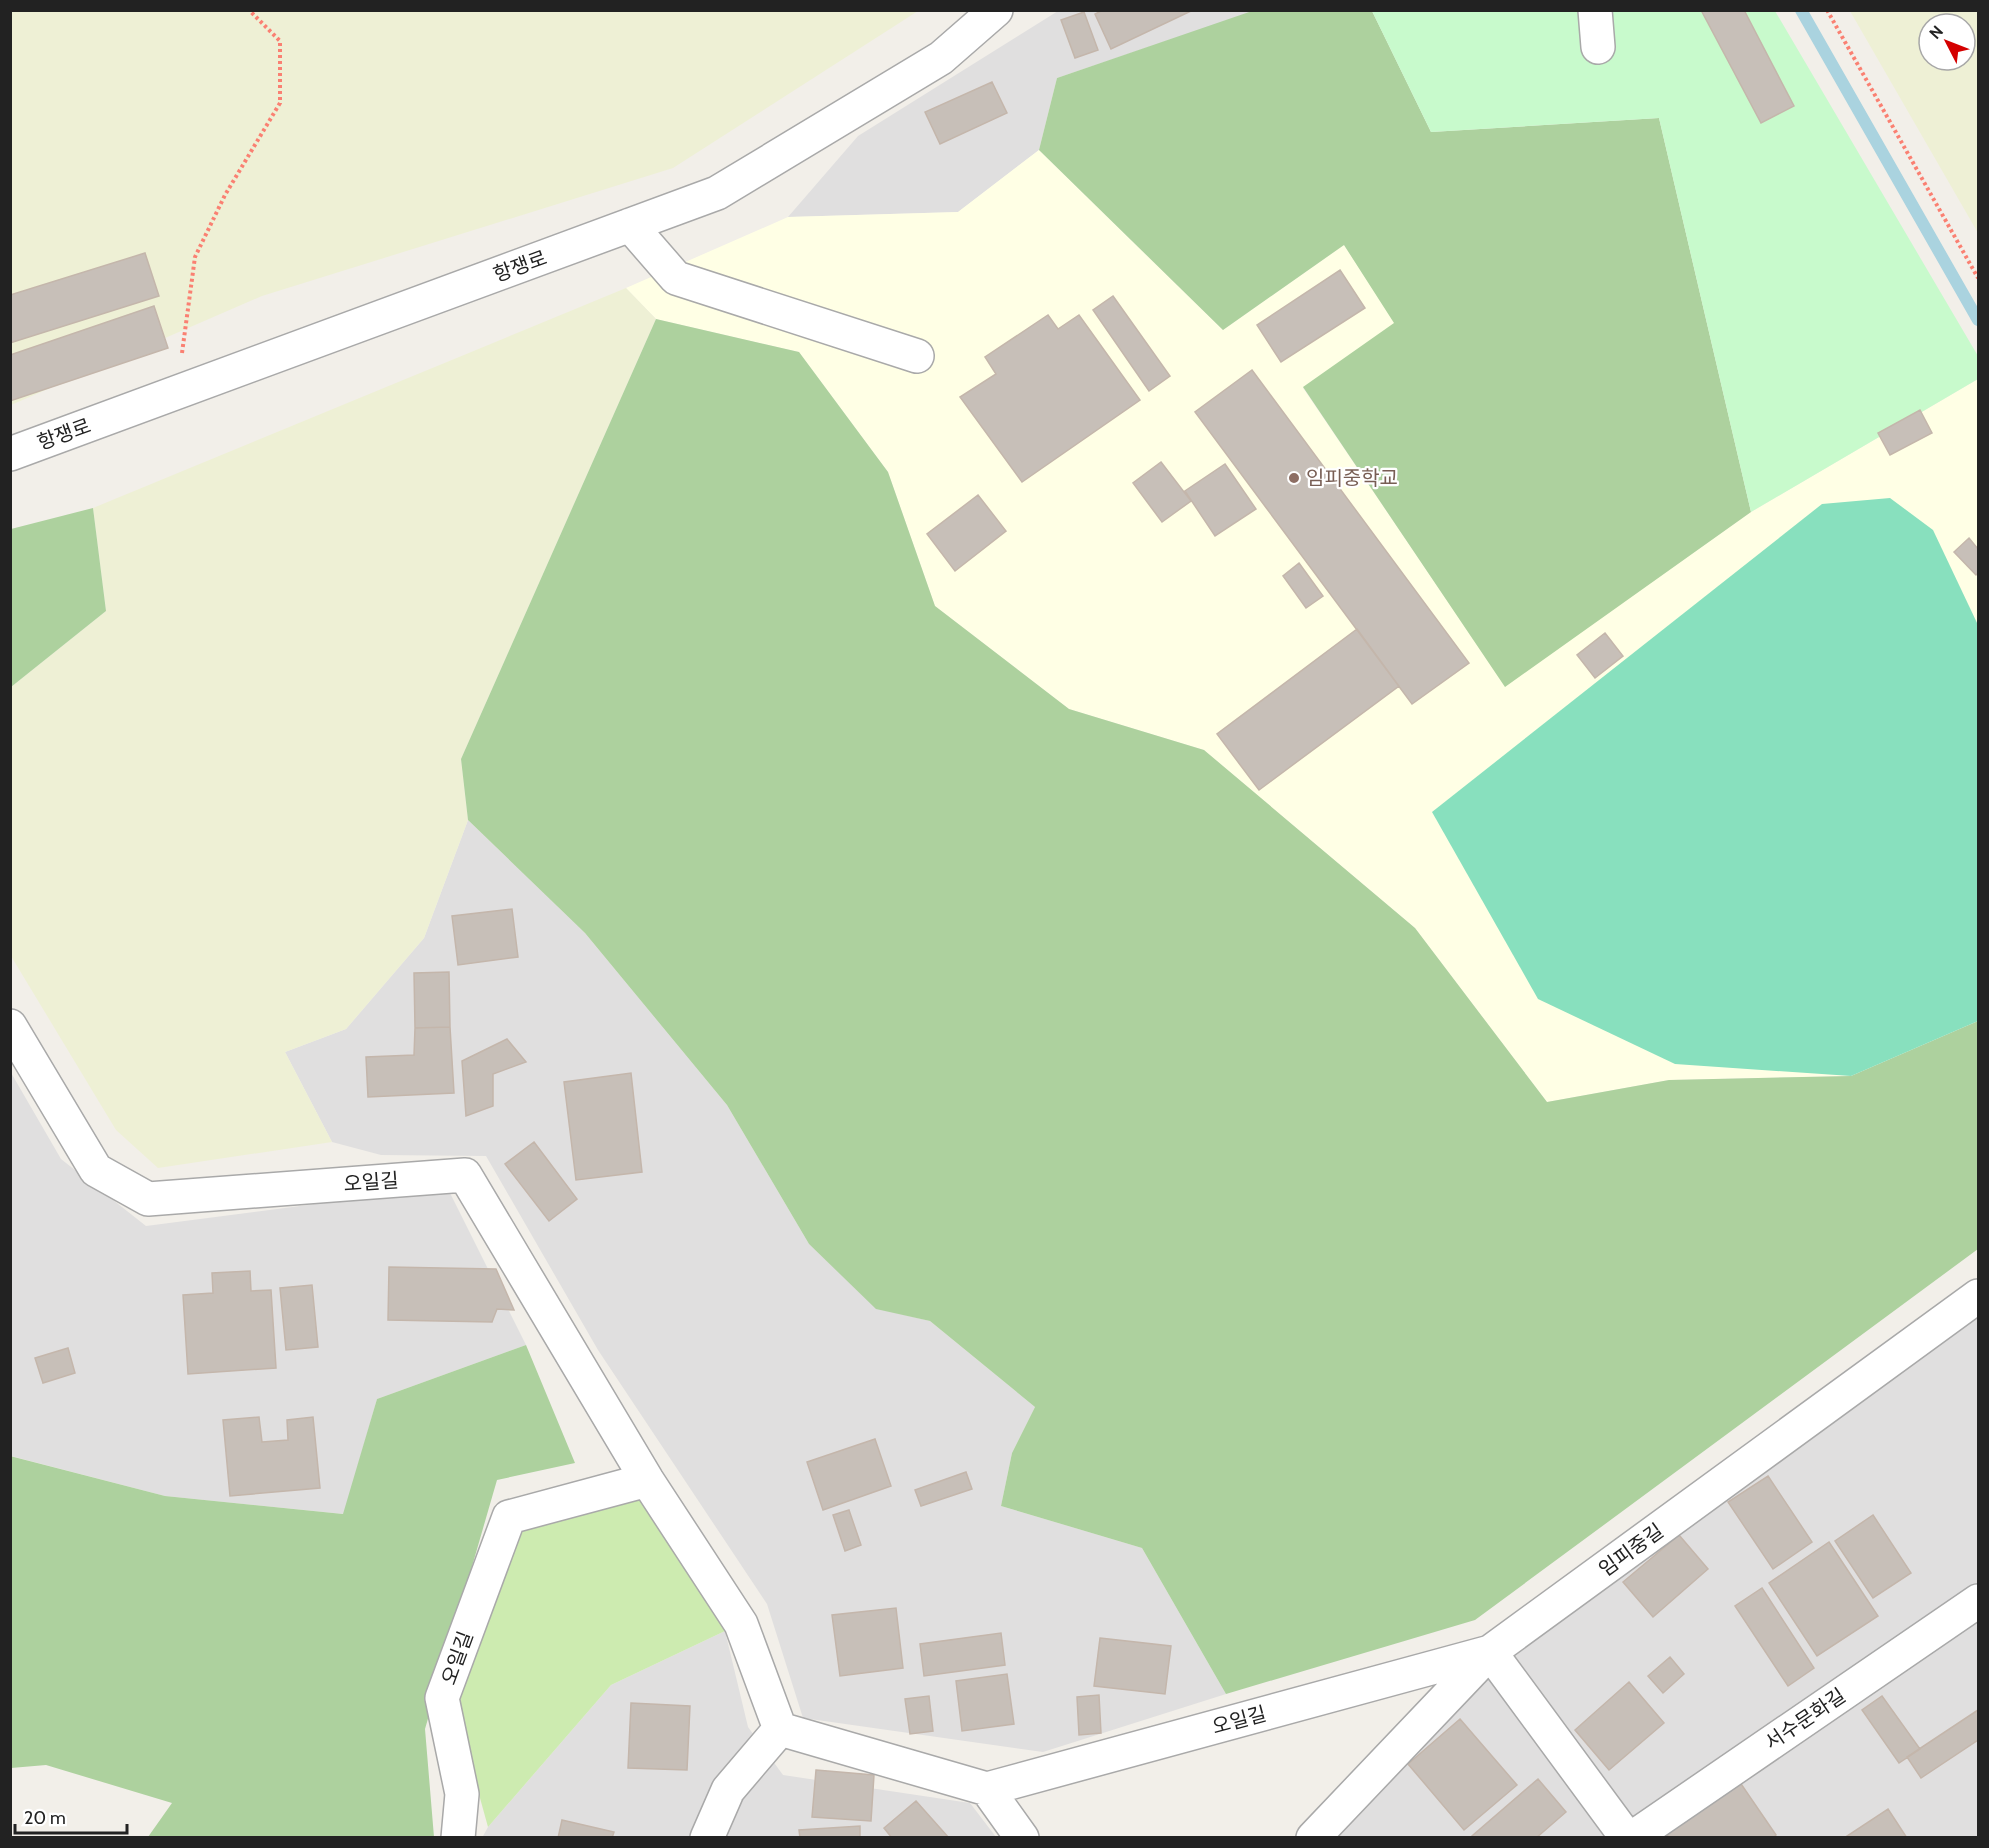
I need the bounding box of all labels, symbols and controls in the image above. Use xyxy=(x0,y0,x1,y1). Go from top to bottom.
north arrow xyxy=(1917,12,1977,72)
text: N xyxy=(1925,22,1947,43)
street label: 항쟁로 xyxy=(490,245,550,287)
street label: 항쟁로 xyxy=(34,413,94,455)
place label: 임피중학교 xyxy=(1306,466,1398,490)
marker: 임피중학교 xyxy=(1287,471,1301,485)
street label: 오일길 xyxy=(343,1168,399,1196)
street label: 임피중길 xyxy=(1594,1519,1668,1581)
street label: 오일길 xyxy=(436,1628,478,1688)
street label: 서수문화길 xyxy=(1760,1683,1850,1755)
street label: 오일길 xyxy=(1209,1701,1269,1739)
scale bar xyxy=(15,1797,128,1835)
text: 20 m xyxy=(24,1807,66,1829)

